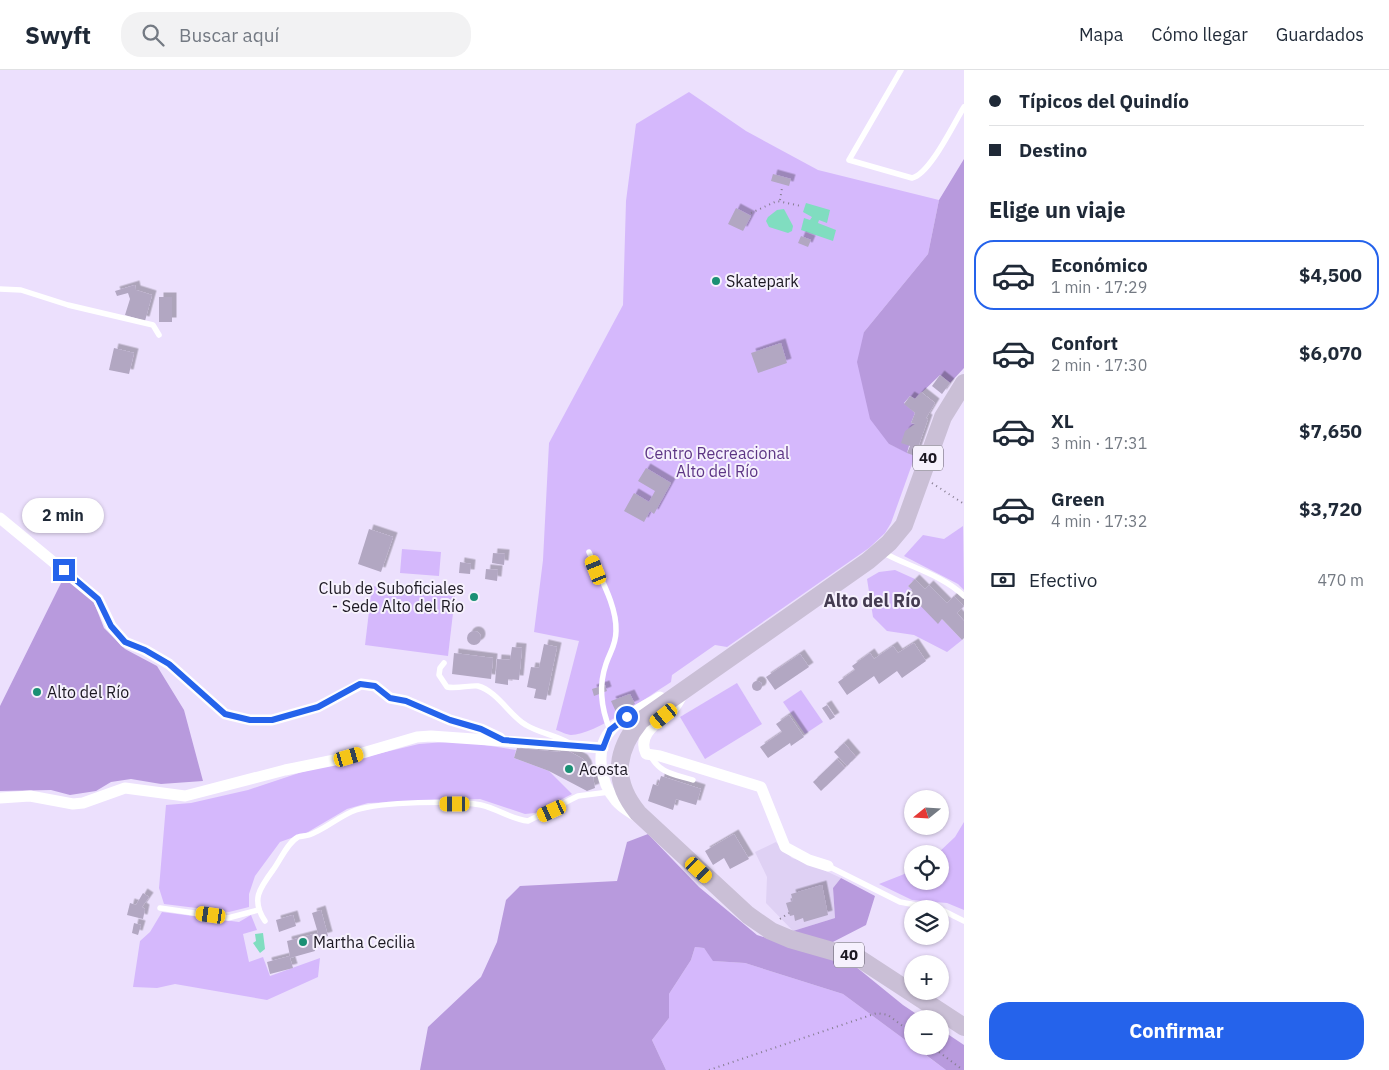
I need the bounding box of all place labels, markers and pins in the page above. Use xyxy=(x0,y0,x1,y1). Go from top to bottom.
place label: Skatepark xyxy=(726,271,799,291)
marker: Skatepark xyxy=(710,275,722,287)
place label: Club de Suboficiales - Sede Alto del Río xyxy=(319,578,464,616)
marker: Club de Suboficiales - Sede Alto del Río xyxy=(468,591,480,603)
place label: Alto del Río xyxy=(47,682,129,702)
marker: Alto del Río xyxy=(31,686,43,698)
place label: Acosta xyxy=(579,759,628,779)
marker: Acosta xyxy=(563,763,575,775)
place label: Martha Cecilia xyxy=(313,932,416,952)
marker: Martha Cecilia xyxy=(297,936,309,948)

